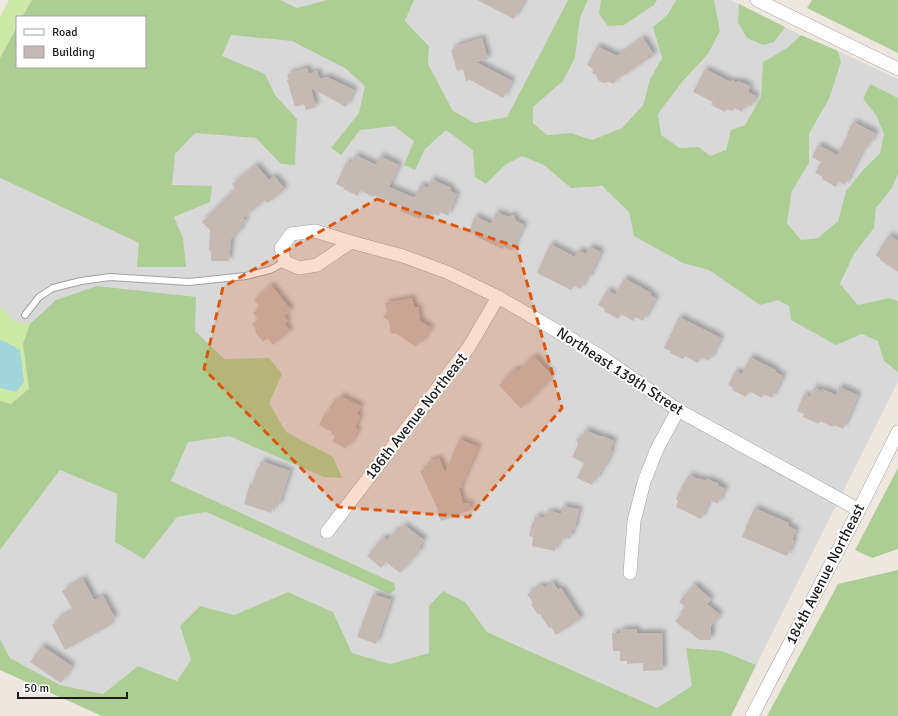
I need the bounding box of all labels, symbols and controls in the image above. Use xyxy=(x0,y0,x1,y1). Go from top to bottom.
legend xyxy=(16,16,146,68)
text: Road xyxy=(52,25,78,40)
text: Building xyxy=(52,45,95,60)
street label: Northeast 139th Street xyxy=(553,323,687,419)
street label: 186th Avenue Northeast xyxy=(361,349,471,483)
street label: 184th Avenue Northeast xyxy=(782,501,868,647)
scale bar xyxy=(18,674,127,700)
text: 50 m xyxy=(24,681,49,696)

